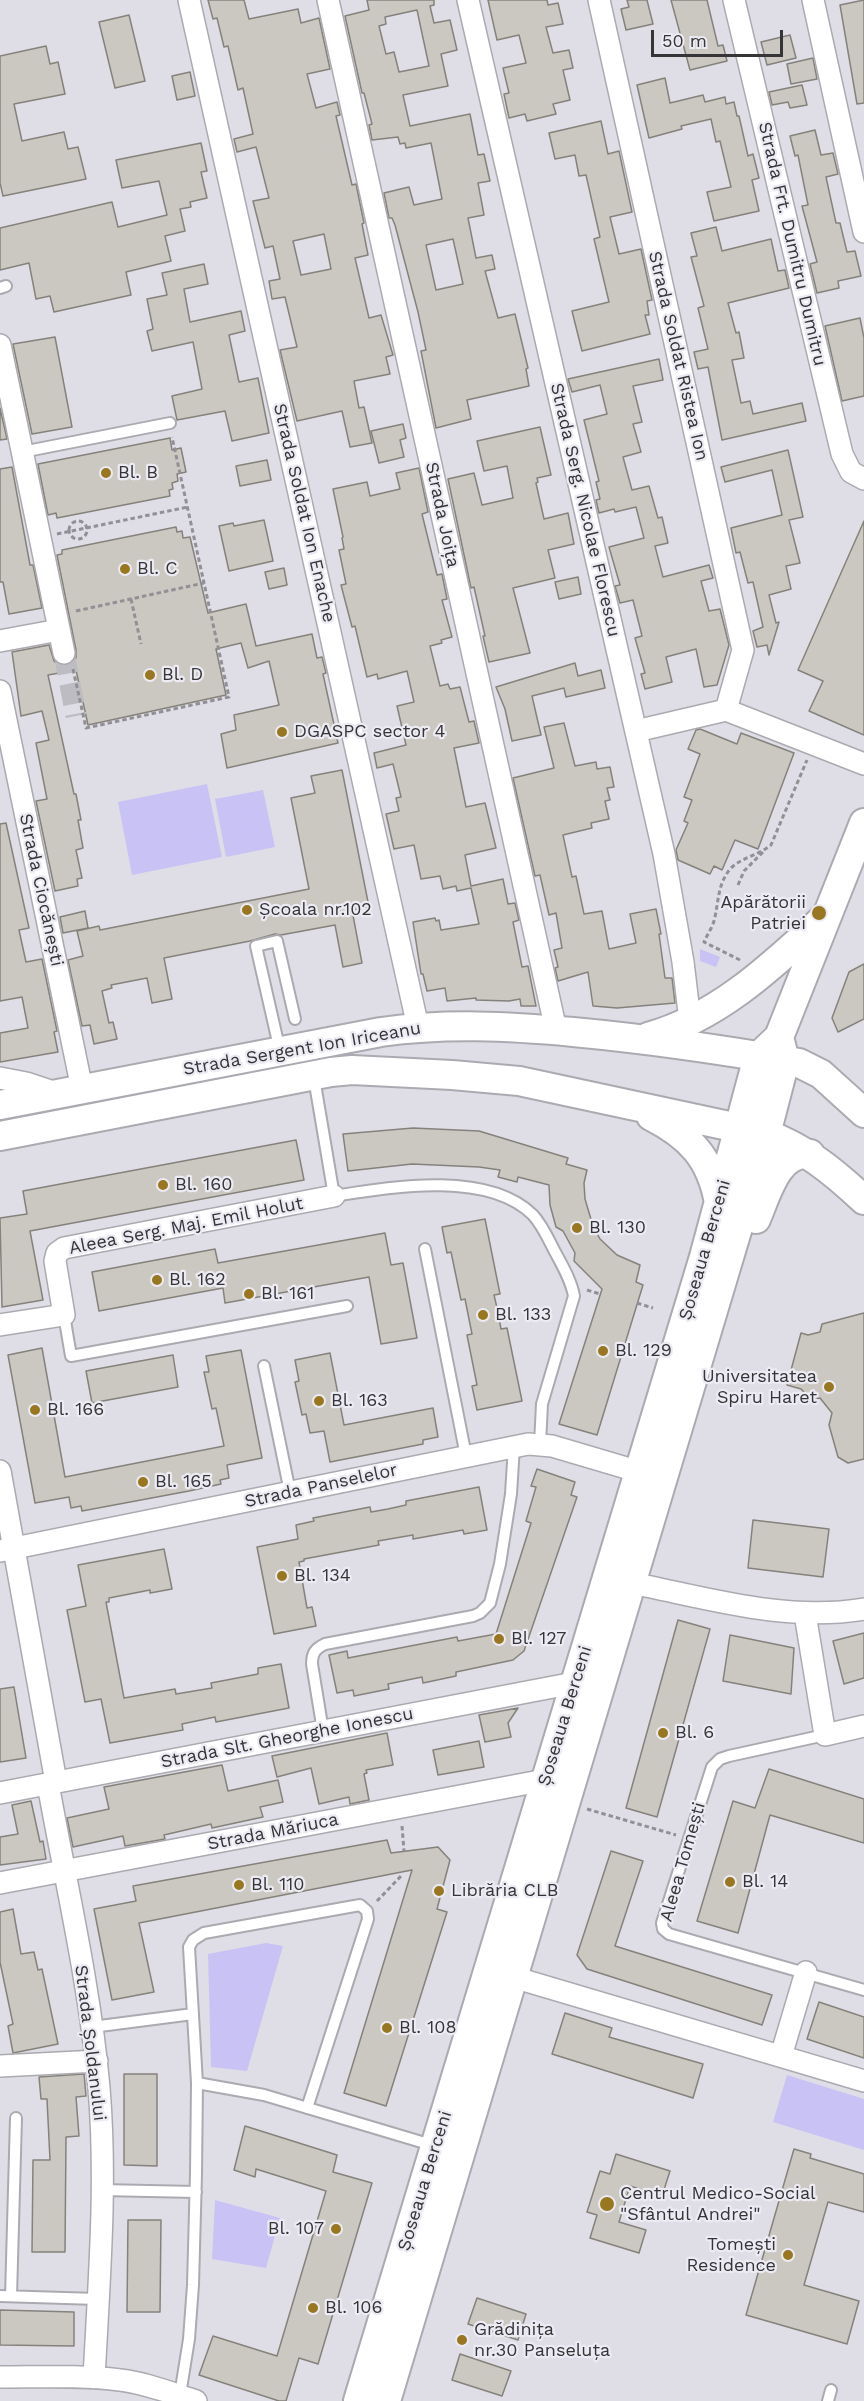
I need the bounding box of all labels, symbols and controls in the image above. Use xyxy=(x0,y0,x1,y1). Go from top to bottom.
scale bar xyxy=(654,18,786,56)
text: 50 m xyxy=(662,30,707,51)
street label: Strada Frt. Dumitru Dumitru xyxy=(753,120,831,368)
street label: Strada Soldat Ristea Ion xyxy=(643,249,713,463)
street label: Strada Serg. Nicolae Florescu xyxy=(545,381,625,639)
street label: Strada Soldat Ion Enache xyxy=(268,401,340,625)
street label: Strada Joița xyxy=(420,460,464,570)
place label: Bl. B xyxy=(118,462,158,484)
marker: Bl. B xyxy=(99,466,113,480)
place label: Bl. C xyxy=(137,558,178,580)
marker: Bl. C xyxy=(118,562,132,576)
place label: Bl. D xyxy=(162,664,203,686)
marker: Bl. D xyxy=(143,668,157,682)
place label: DGASPC sector 4 xyxy=(294,721,446,743)
marker: DGASPC sector 4 xyxy=(275,725,289,739)
street label: Strada Ciocănești xyxy=(14,812,68,968)
place label: Apărătorii Patriei xyxy=(720,892,806,934)
place label: Școala nr.102 xyxy=(259,899,372,921)
marker: Școala nr.102 xyxy=(240,903,254,917)
marker: Apărătorii Patriei xyxy=(810,904,828,922)
street label: Strada Sergent Ion Iriceanu xyxy=(181,1017,423,1081)
place label: Bl. 160 xyxy=(175,1174,232,1196)
street label: Șoseaua Berceni xyxy=(675,1177,735,1323)
marker: Bl. 160 xyxy=(156,1178,170,1192)
street label: Aleea Serg. Maj. Emil Holut xyxy=(67,1193,305,1259)
place label: Bl. 130 xyxy=(589,1217,646,1239)
marker: Bl. 130 xyxy=(570,1221,584,1235)
place label: Bl. 162 xyxy=(169,1269,226,1291)
marker: Bl. 162 xyxy=(150,1273,164,1287)
place label: Bl. 161 xyxy=(261,1283,314,1305)
marker: Bl. 161 xyxy=(242,1287,256,1301)
place label: Bl. 133 xyxy=(495,1304,551,1326)
marker: Bl. 133 xyxy=(476,1308,490,1322)
place label: Bl. 129 xyxy=(615,1340,672,1362)
marker: Bl. 129 xyxy=(596,1344,610,1358)
place label: Universitatea Spiru Haret xyxy=(702,1366,817,1408)
marker: Universitatea Spiru Haret xyxy=(822,1380,836,1394)
place label: Bl. 163 xyxy=(331,1390,388,1412)
marker: Bl. 163 xyxy=(312,1394,326,1408)
place label: Bl. 166 xyxy=(47,1399,104,1421)
marker: Bl. 166 xyxy=(28,1403,42,1417)
street label: Strada Panselelor xyxy=(243,1459,399,1513)
place label: Bl. 165 xyxy=(155,1471,212,1493)
marker: Bl. 165 xyxy=(136,1475,150,1489)
place label: Bl. 134 xyxy=(294,1565,351,1587)
marker: Bl. 134 xyxy=(275,1569,289,1583)
place label: Bl. 127 xyxy=(511,1628,566,1650)
marker: Bl. 127 xyxy=(492,1632,506,1646)
street label: Șoseaua Berceni xyxy=(533,1643,597,1789)
street label: Strada Slt. Gheorghe Ionescu xyxy=(159,1703,415,1773)
place label: Bl. 6 xyxy=(675,1722,714,1744)
marker: Bl. 6 xyxy=(656,1726,670,1740)
street label: Aleea Tomești xyxy=(656,1800,710,1924)
street label: Strada Măriuca xyxy=(206,1809,340,1855)
place label: Bl. 14 xyxy=(742,1871,788,1893)
place label: Bl. 110 xyxy=(251,1874,304,1896)
marker: Bl. 14 xyxy=(723,1875,737,1889)
marker: Bl. 110 xyxy=(232,1878,246,1892)
place label: Librăria CLB xyxy=(451,1880,558,1902)
marker: Librăria CLB xyxy=(432,1884,446,1898)
street label: Strada Șoldanului xyxy=(70,1964,110,2122)
place label: Bl. 108 xyxy=(399,2017,456,2039)
marker: Bl. 108 xyxy=(380,2021,394,2035)
street label: Șoseaua Berceni xyxy=(393,2108,457,2254)
place label: Centrul Medico-Social "Sfântul Andrei" xyxy=(620,2183,816,2226)
marker: Centrul Medico-Social "Sfântul Andrei" xyxy=(598,2195,616,2213)
place label: Bl. 107 xyxy=(268,2218,324,2240)
marker: Bl. 107 xyxy=(329,2222,343,2236)
place label: Tomești Residence xyxy=(686,2234,776,2276)
marker: Tomești Residence xyxy=(781,2248,795,2262)
place label: Bl. 106 xyxy=(325,2297,382,2319)
marker: Bl. 106 xyxy=(306,2301,320,2315)
place label: Grădinița nr.30 Panseluța xyxy=(474,2319,610,2362)
marker: Grădinița nr.30 Panseluța xyxy=(455,2333,469,2347)

